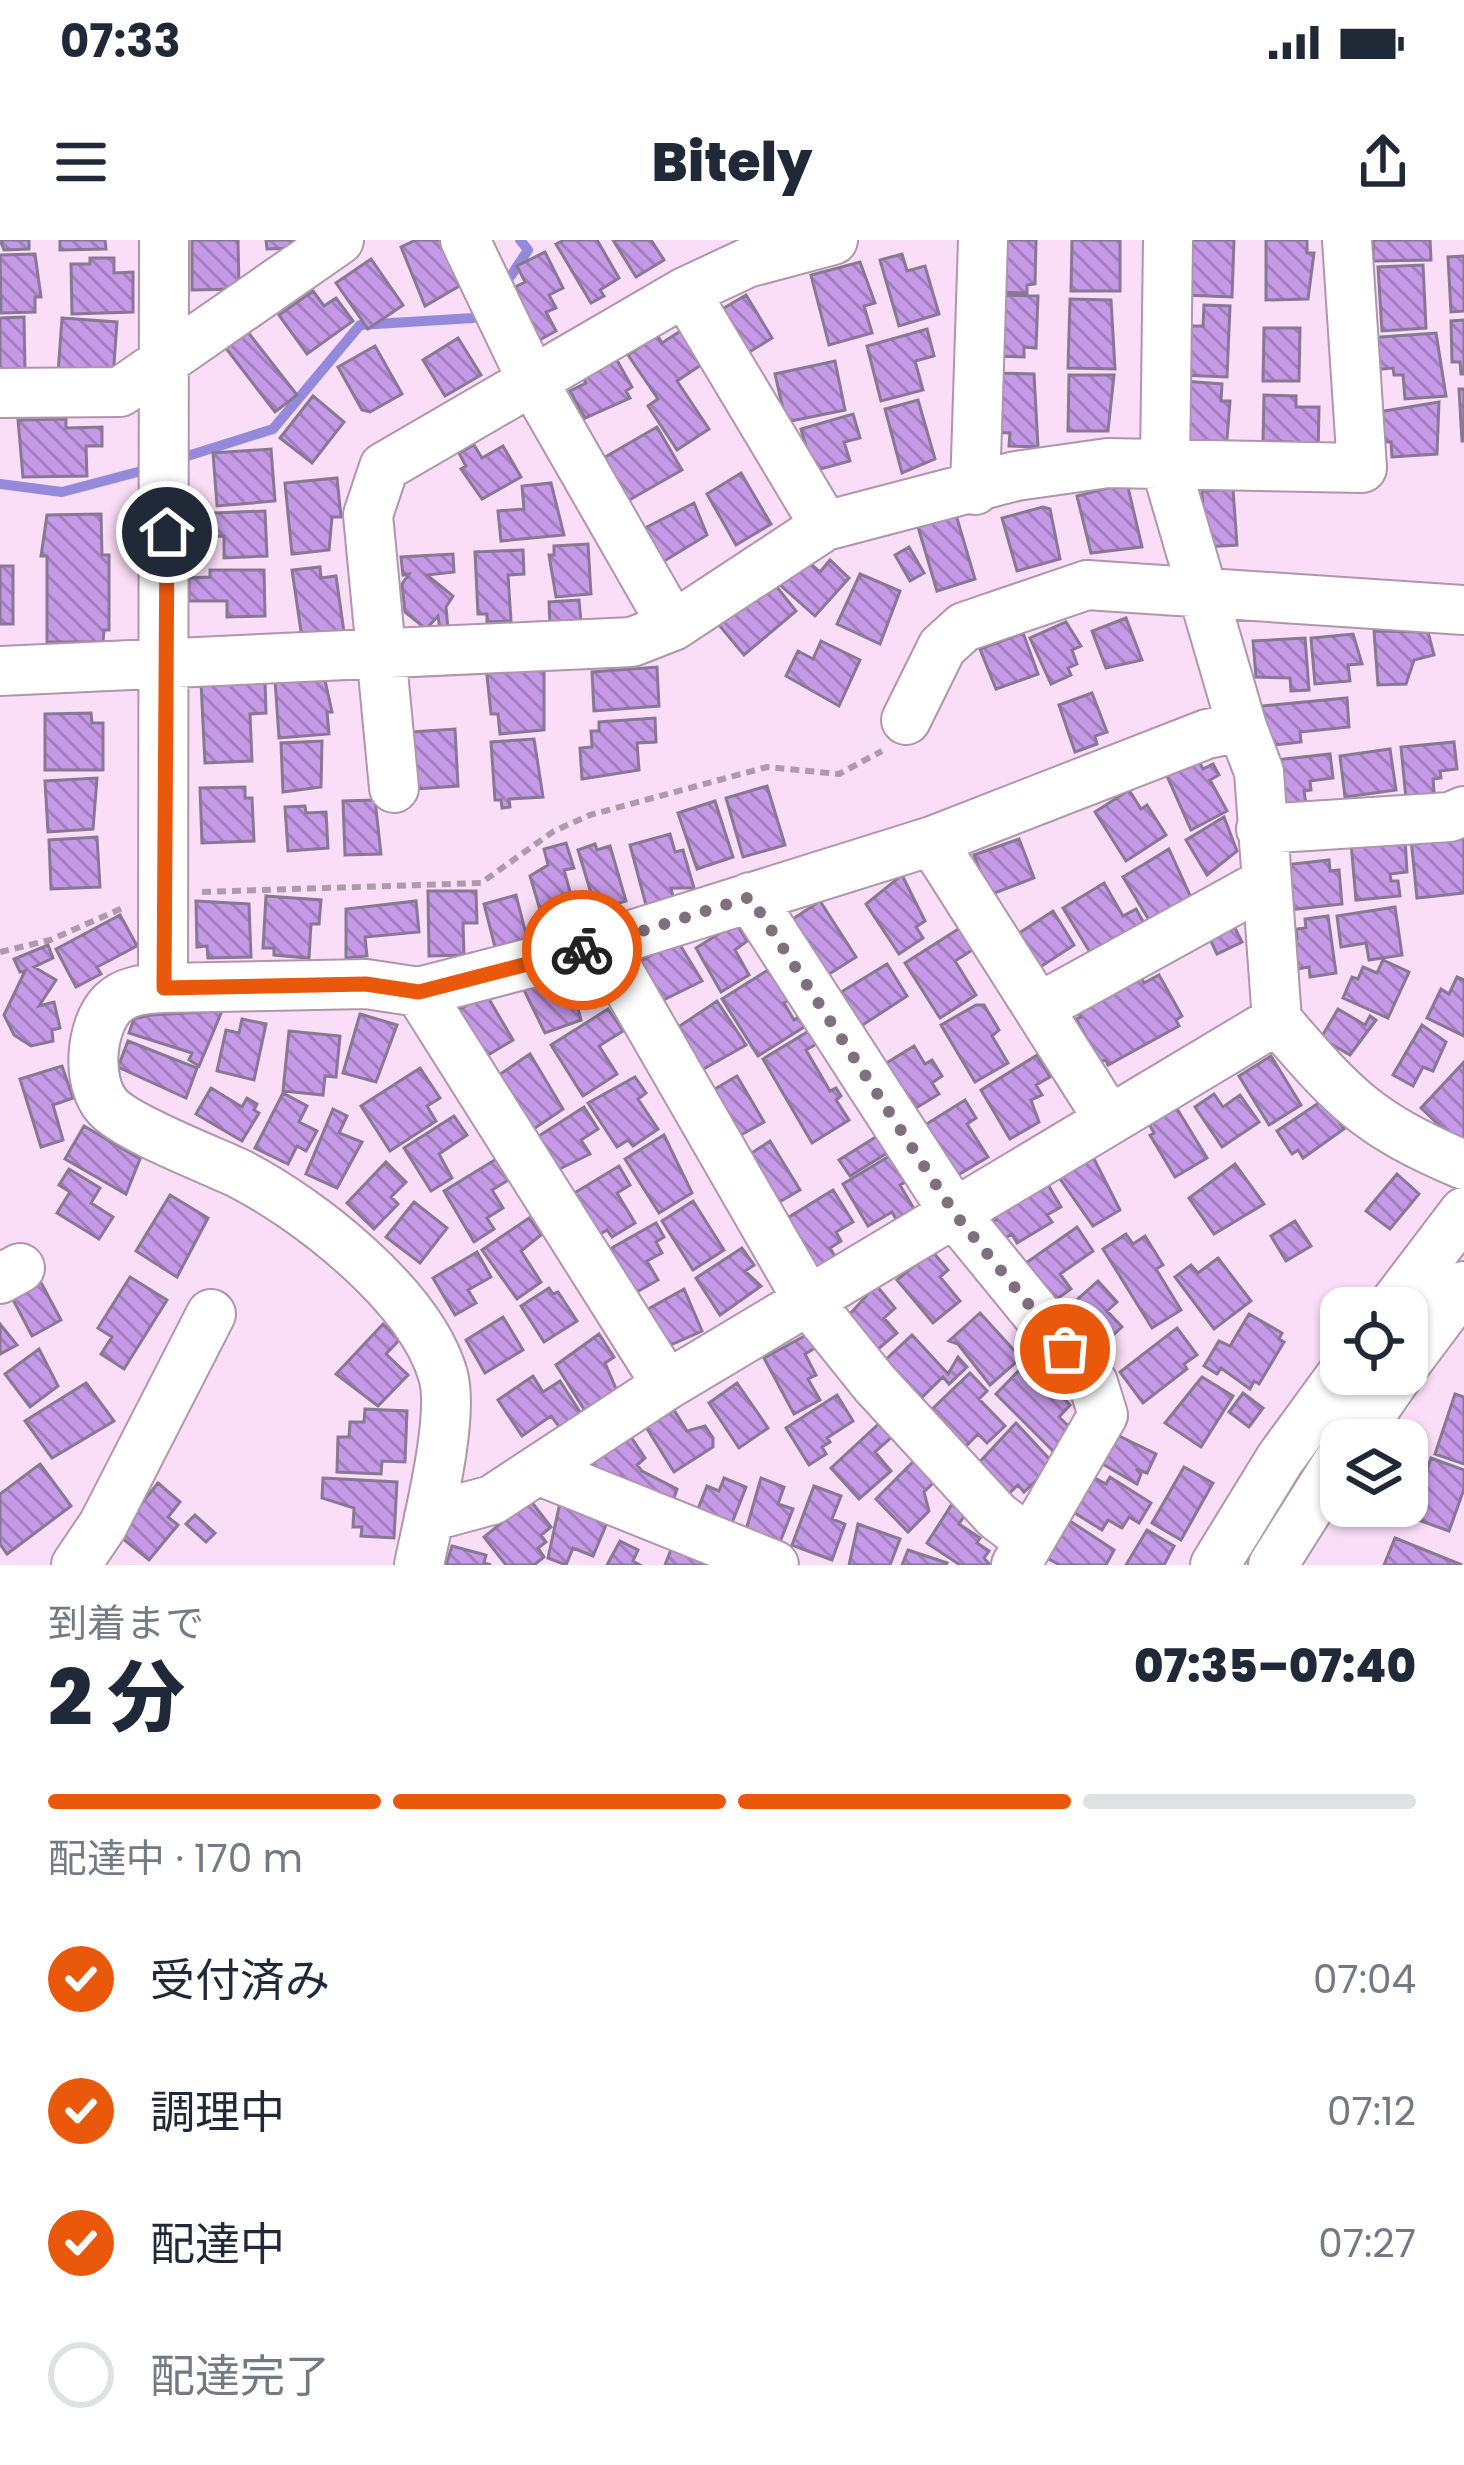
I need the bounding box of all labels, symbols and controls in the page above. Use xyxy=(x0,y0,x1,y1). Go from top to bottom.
text: 07:33 xyxy=(60,10,181,73)
text: Bitely xyxy=(652,124,812,200)
icon: menu xyxy=(48,129,114,195)
icon: share xyxy=(1350,129,1416,195)
pin xyxy=(116,481,218,583)
icon: home xyxy=(134,499,200,565)
courier xyxy=(522,890,642,1010)
icon: bike xyxy=(549,917,615,983)
map controls xyxy=(1320,1287,1428,1527)
button: locate xyxy=(1320,1287,1428,1395)
pin xyxy=(1014,1298,1116,1400)
icon: bag xyxy=(1032,1316,1098,1382)
button: layers xyxy=(1320,1419,1428,1527)
text: 到着まで xyxy=(48,1596,204,1651)
text: 07:35–07:40 xyxy=(1134,1635,1416,1698)
text: 2 分 xyxy=(48,1643,185,1752)
text: 配達中 · 170 m xyxy=(48,1831,303,1886)
icon: check xyxy=(48,1946,114,2012)
text: 受付済み xyxy=(150,1949,330,2012)
text: 07:04 xyxy=(1313,1952,1416,2007)
icon: check xyxy=(48,2078,114,2144)
text: 調理中 xyxy=(150,2081,285,2144)
text: 07:12 xyxy=(1327,2084,1416,2139)
icon: check xyxy=(48,2210,114,2276)
text: 配達中 xyxy=(150,2213,285,2276)
text: 07:27 xyxy=(1318,2216,1416,2271)
text: 配達完了 xyxy=(150,2345,330,2408)

